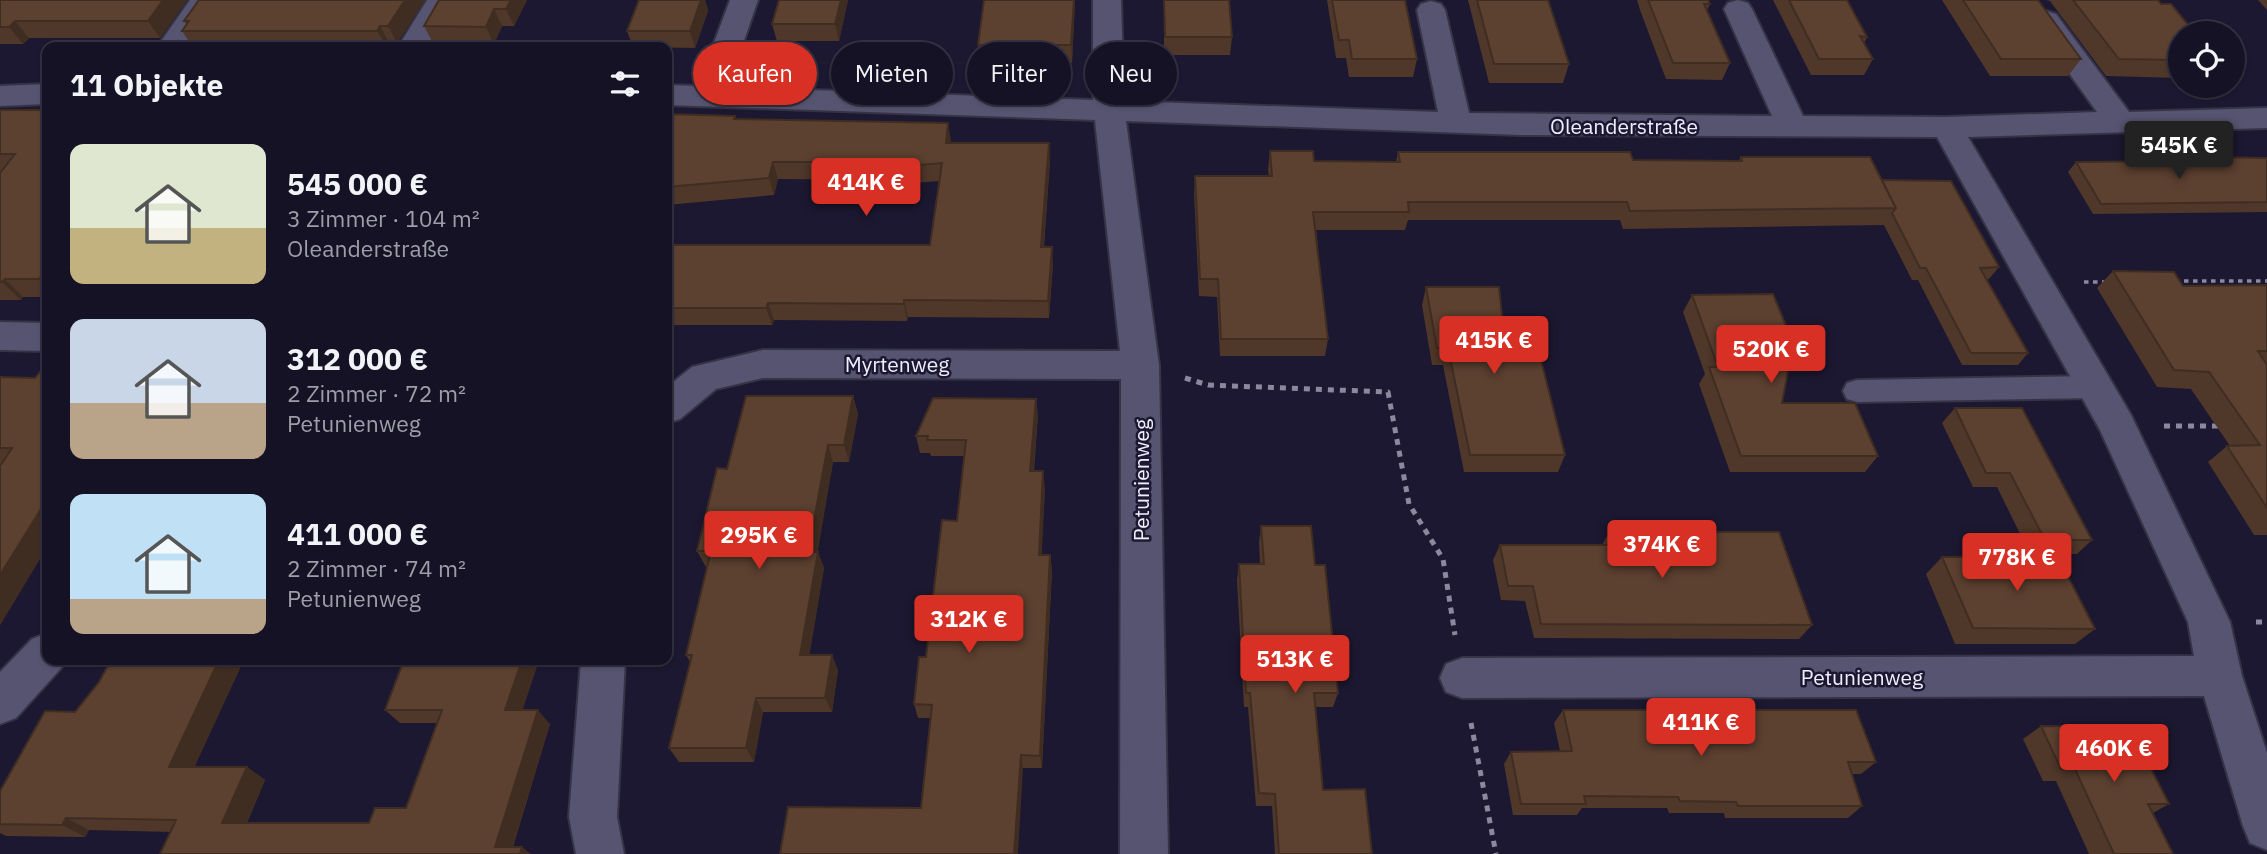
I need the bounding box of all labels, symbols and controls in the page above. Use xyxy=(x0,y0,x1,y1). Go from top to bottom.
map controls xyxy=(2168,21,2245,98)
button: locate xyxy=(2168,21,2245,98)
chip: Kaufen xyxy=(693,42,817,105)
chip: Mieten xyxy=(831,42,953,105)
chip: Filter xyxy=(967,42,1071,105)
chip: Neu xyxy=(1085,42,1177,105)
text: 11 Objekte xyxy=(70,65,223,104)
icon: filters xyxy=(606,65,644,103)
street label: Oleanderstraße xyxy=(1550,112,1698,140)
pin: 545K € xyxy=(2122,122,2236,181)
text: 545K € xyxy=(2140,129,2218,159)
pin: 414K € xyxy=(809,158,923,218)
text: 545 000 € xyxy=(287,164,428,203)
text: 414K € xyxy=(827,166,905,196)
icon: home xyxy=(126,172,210,256)
text: 3 Zimmer · 104 m² xyxy=(287,203,480,233)
text: Oleanderstraße xyxy=(287,233,449,263)
pin: 415K € xyxy=(1437,316,1551,376)
text: 415K € xyxy=(1455,324,1533,354)
pin: 520K € xyxy=(1714,326,1828,385)
text: 520K € xyxy=(1732,333,1810,363)
text: 312 000 € xyxy=(287,339,428,378)
icon: home xyxy=(126,347,210,431)
street label: Myrtenweg xyxy=(845,350,949,378)
text: 2 Zimmer · 72 m² xyxy=(287,378,466,408)
text: Petunienweg xyxy=(287,408,421,438)
street label: Petunienweg xyxy=(1127,419,1155,541)
pin: 295K € xyxy=(702,512,816,571)
text: 411 000 € xyxy=(287,514,428,553)
text: 295K € xyxy=(720,519,798,549)
pin: 374K € xyxy=(1605,520,1719,580)
icon: home xyxy=(126,522,210,606)
text: 374K € xyxy=(1623,528,1701,558)
pin: 778K € xyxy=(1960,534,2074,593)
text: 778K € xyxy=(1978,541,2056,571)
text: 2 Zimmer · 74 m² xyxy=(287,553,466,583)
text: Petunienweg xyxy=(287,583,421,613)
pin: 312K € xyxy=(912,596,1026,655)
text: 312K € xyxy=(930,603,1008,633)
pin: 513K € xyxy=(1238,636,1352,695)
text: 513K € xyxy=(1256,643,1334,673)
street label: Petunienweg xyxy=(1801,663,1923,691)
pin: 411K € xyxy=(1644,698,1758,758)
text: 411K € xyxy=(1662,706,1740,736)
pin: 460K € xyxy=(2057,724,2171,784)
text: 460K € xyxy=(2075,732,2153,762)

